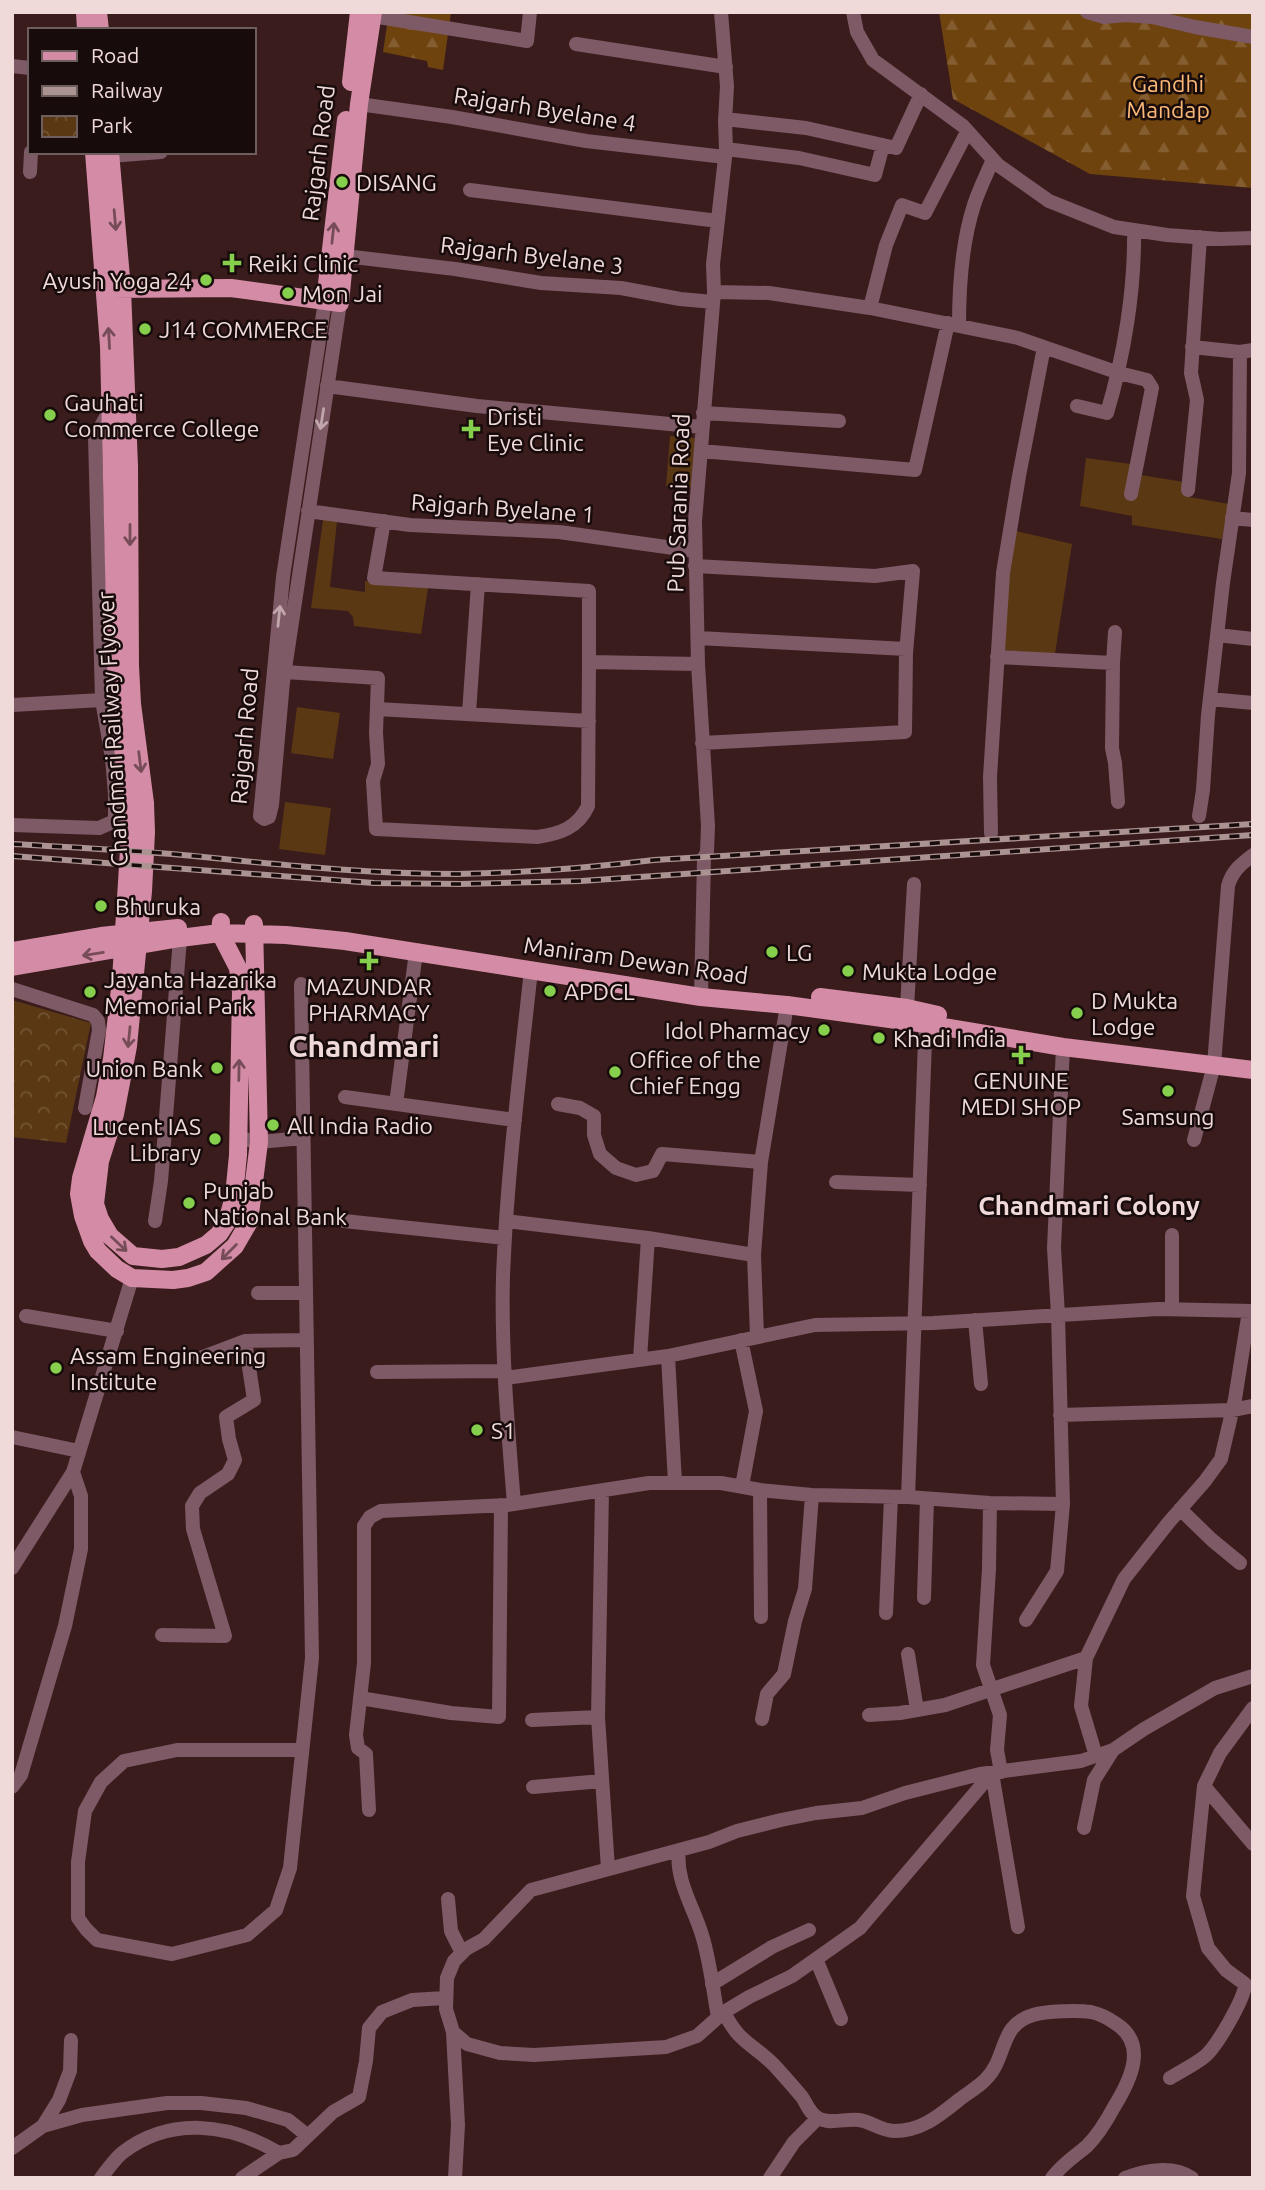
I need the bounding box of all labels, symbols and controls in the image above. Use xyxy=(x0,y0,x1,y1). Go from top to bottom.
legend xyxy=(28,28,256,154)
text: Road xyxy=(91,43,139,67)
park label: Gandhi Mandap xyxy=(1126,71,1210,122)
text: Railway xyxy=(91,78,163,102)
street label: Rajgarh Byelane 4 xyxy=(452,82,638,136)
street label: Rajgarh Road xyxy=(297,84,339,222)
text: Park xyxy=(91,113,133,137)
place label: DISANG xyxy=(356,170,437,195)
marker: DISANG xyxy=(334,174,350,190)
one-way arrow xyxy=(109,208,122,231)
one-way arrow xyxy=(327,222,340,245)
street label: Rajgarh Byelane 3 xyxy=(439,231,625,279)
place label: Reiki Clinic xyxy=(248,251,358,276)
marker: Reiki Clinic xyxy=(222,253,242,273)
place label: Ayush Yoga 24 xyxy=(43,268,192,293)
marker: Ayush Yoga 24 xyxy=(198,272,214,288)
place label: Mon Jai xyxy=(302,281,383,306)
marker: Mon Jai xyxy=(280,285,296,301)
place label: J14 COMMERCE xyxy=(159,317,327,342)
marker: J14 COMMERCE xyxy=(137,321,153,337)
one-way arrow xyxy=(102,327,115,350)
place label: Gauhati Commerce College xyxy=(64,390,259,441)
place label: Dristi Eye Clinic xyxy=(487,404,584,455)
marker: Gauhati Commerce College xyxy=(42,407,58,423)
one-way arrow xyxy=(315,407,328,429)
street label: Pub Sarania Road xyxy=(662,413,694,593)
marker: Dristi Eye Clinic xyxy=(461,419,481,439)
street label: Rajgarh Byelane 1 xyxy=(410,489,596,527)
one-way arrow xyxy=(123,523,137,546)
street label: Chandmari Railway Flyover xyxy=(92,590,132,867)
one-way arrow xyxy=(273,605,286,628)
street label: Rajgarh Road xyxy=(226,667,262,805)
one-way arrow xyxy=(133,750,146,772)
place label: Bhuruka xyxy=(115,894,201,919)
marker: Bhuruka xyxy=(93,898,109,914)
street label: Maniram Dewan Road xyxy=(522,932,750,988)
place label: LG xyxy=(786,940,812,965)
marker: LG xyxy=(764,944,780,960)
one-way arrow xyxy=(83,948,105,961)
marker: MAZUNDAR PHARMACY xyxy=(361,953,377,969)
place label: Mukta Lodge xyxy=(862,959,997,984)
marker: Mukta Lodge xyxy=(840,963,856,979)
place label: Jayanta Hazarika Memorial Park xyxy=(104,967,277,1018)
place label: MAZUNDAR PHARMACY xyxy=(306,974,432,1025)
place label: APDCL xyxy=(564,979,635,1004)
marker: APDCL xyxy=(542,983,558,999)
marker: Jayanta Hazarika Memorial Park xyxy=(82,984,98,1000)
place label: D Mukta Lodge xyxy=(1091,988,1178,1039)
marker: D Mukta Lodge xyxy=(1069,1005,1085,1021)
place label: Idol Pharmacy xyxy=(665,1018,810,1043)
marker: Idol Pharmacy xyxy=(816,1022,832,1038)
one-way arrow xyxy=(122,1025,135,1048)
place label: Khadi India xyxy=(893,1026,1006,1051)
district label: Chandmari xyxy=(288,1029,440,1063)
marker: Khadi India xyxy=(871,1030,887,1046)
place label: Office of the Chief Engg xyxy=(629,1047,761,1098)
marker: GENUINE MEDI SHOP xyxy=(1013,1047,1029,1063)
place label: Union Bank xyxy=(86,1056,203,1081)
one-way arrow xyxy=(232,1058,246,1081)
marker: Union Bank xyxy=(209,1060,225,1076)
marker: Office of the Chief Engg xyxy=(607,1064,623,1080)
place label: GENUINE MEDI SHOP xyxy=(961,1068,1081,1119)
marker: Samsung xyxy=(1160,1083,1176,1099)
place label: Samsung xyxy=(1121,1104,1215,1129)
place label: All India Radio xyxy=(287,1113,433,1138)
place label: Lucent IAS Library xyxy=(92,1114,201,1165)
marker: All India Radio xyxy=(265,1117,281,1133)
marker: Lucent IAS Library xyxy=(207,1131,223,1147)
place label: Punjab National Bank xyxy=(203,1178,347,1229)
district label: Chandmari Colony xyxy=(978,1191,1200,1220)
marker: Punjab National Bank xyxy=(181,1195,197,1211)
one-way arrow xyxy=(110,1235,127,1252)
one-way arrow xyxy=(221,1243,238,1260)
place label: Assam Engineering Institute xyxy=(70,1343,266,1394)
marker: Assam Engineering Institute xyxy=(48,1360,64,1376)
place label: S1 xyxy=(491,1418,516,1443)
marker: S1 xyxy=(469,1422,485,1438)

